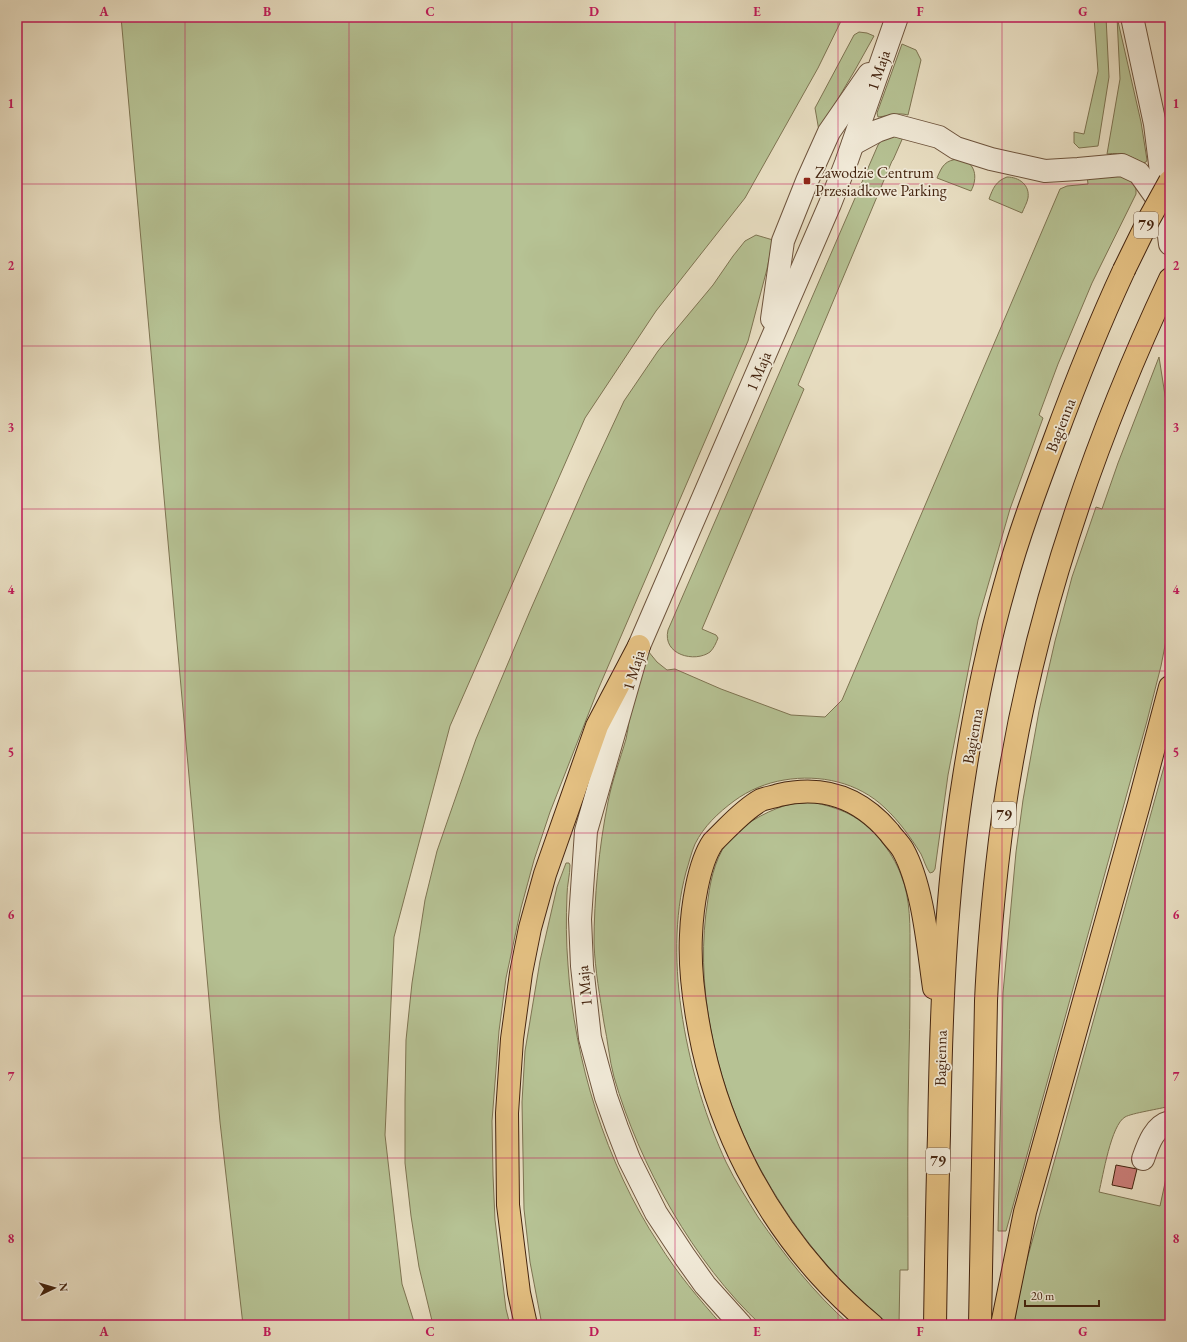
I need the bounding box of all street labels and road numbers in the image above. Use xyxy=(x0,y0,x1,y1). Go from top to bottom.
street label: 1 Maja xyxy=(862,47,895,93)
road number: 79 xyxy=(1134,212,1158,238)
street label: 1 Maja xyxy=(741,348,776,394)
street label: Bagienna xyxy=(1041,395,1081,455)
street label: 1 Maja xyxy=(617,647,650,693)
street label: Bagienna xyxy=(957,706,988,766)
road number: 79 xyxy=(992,802,1016,828)
street label: 1 Maja xyxy=(572,964,597,1008)
street label: Bagienna xyxy=(930,1029,951,1086)
road number: 79 xyxy=(926,1148,950,1174)

